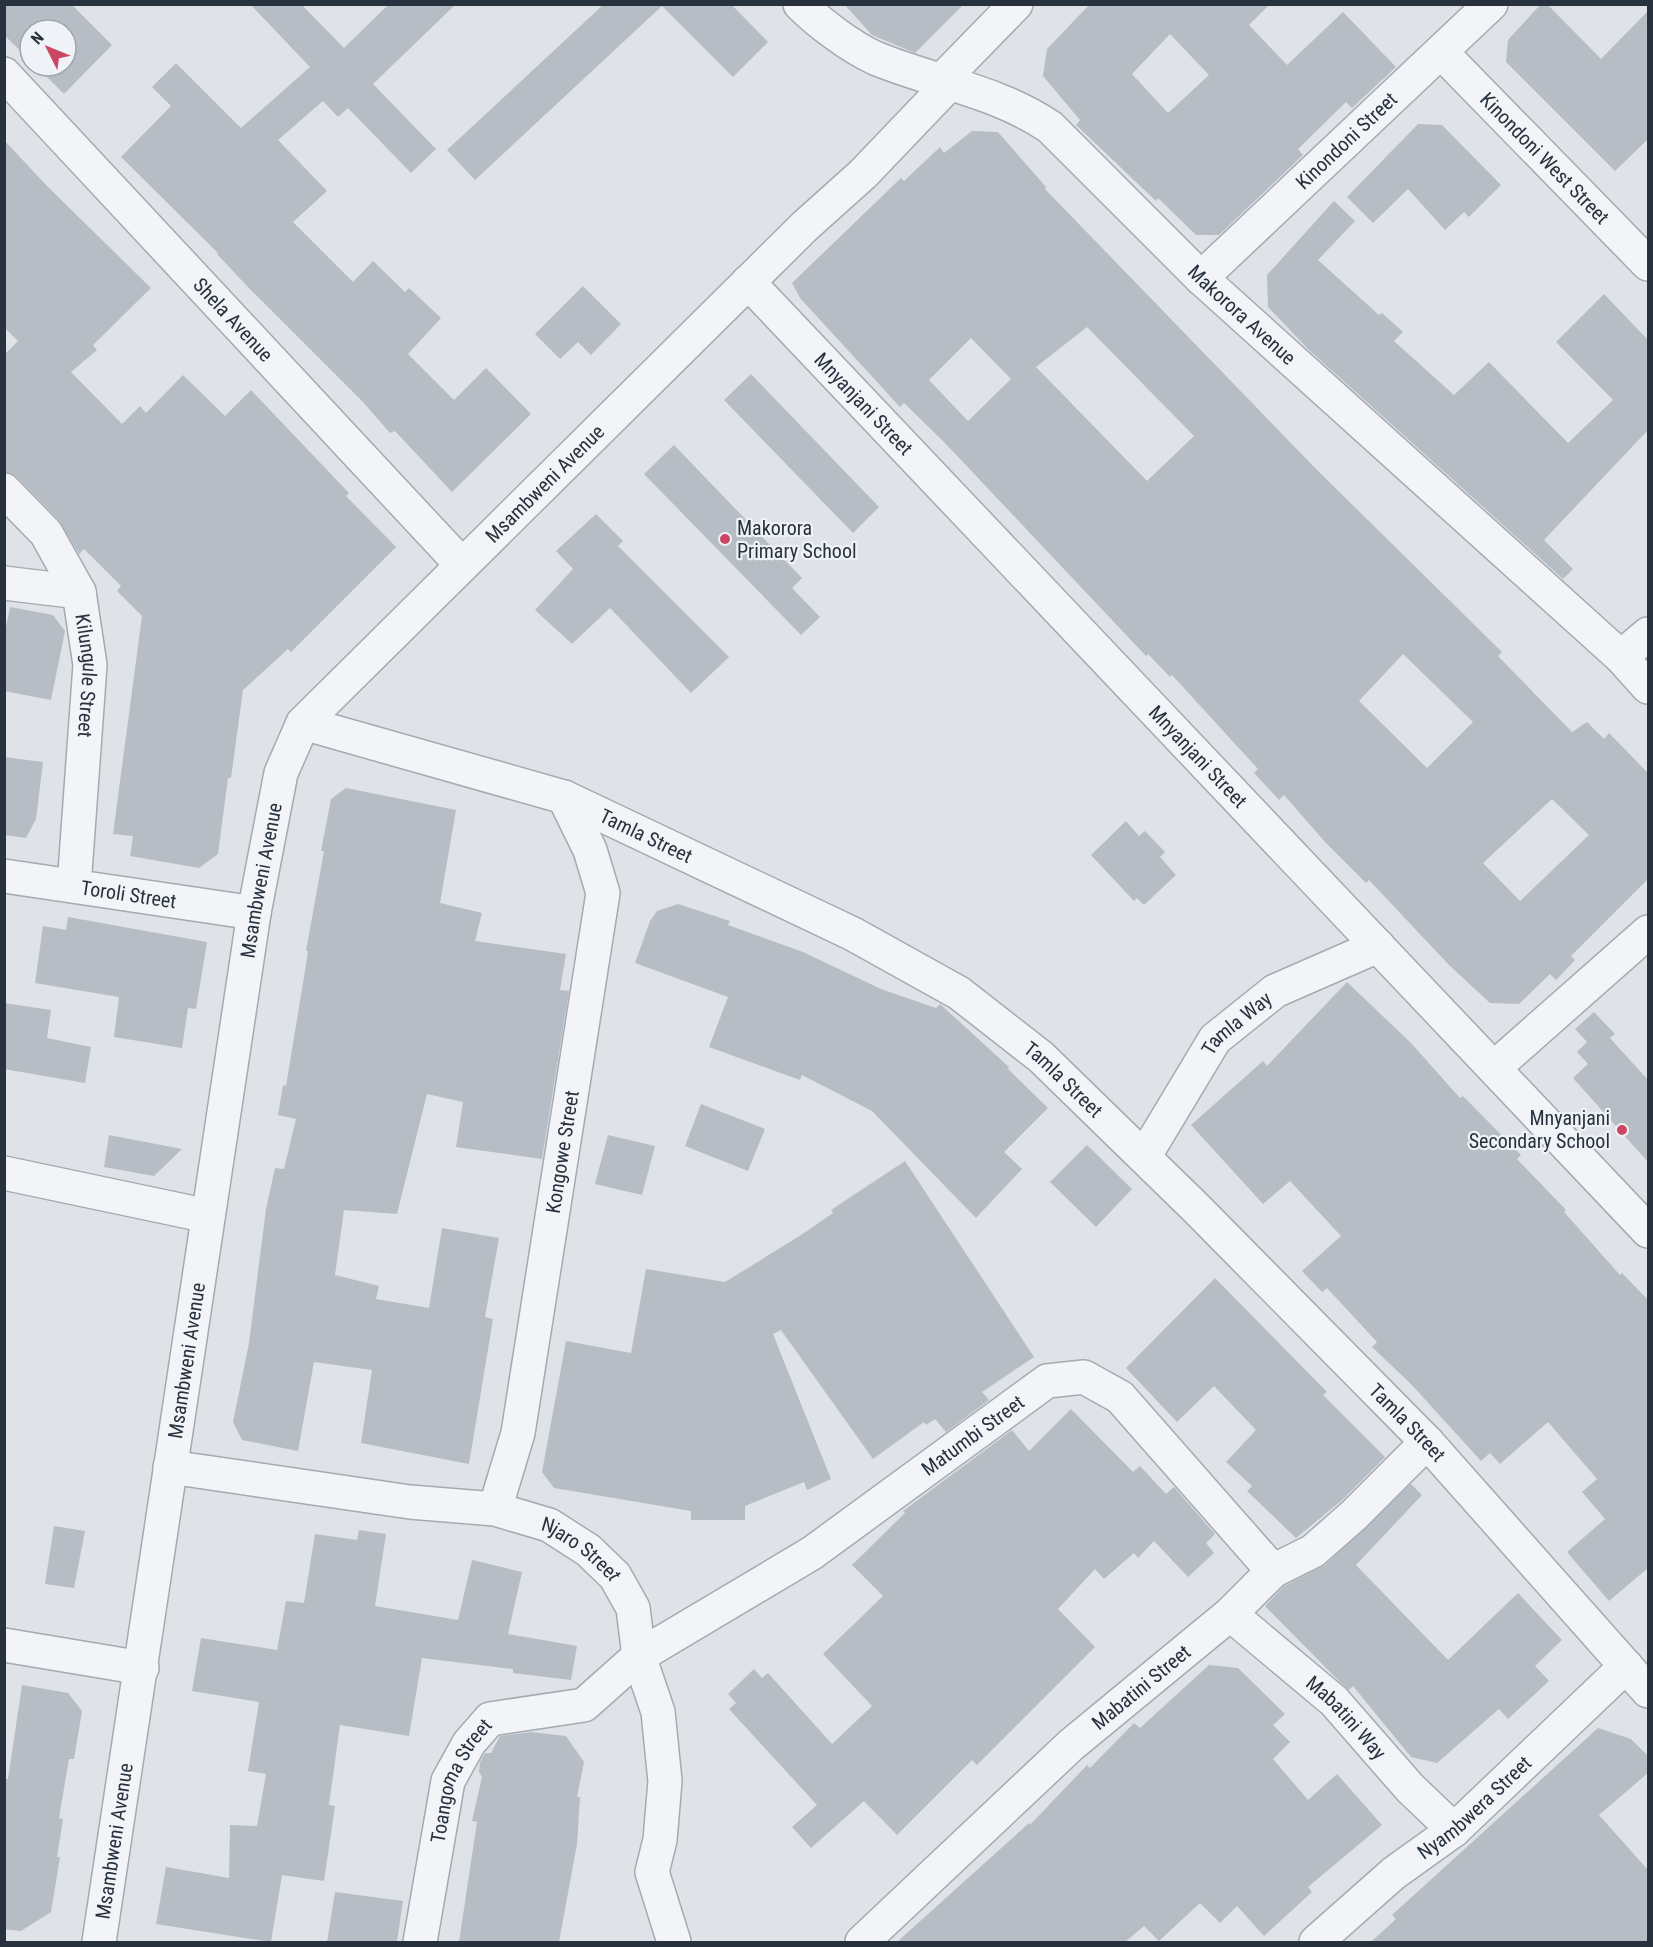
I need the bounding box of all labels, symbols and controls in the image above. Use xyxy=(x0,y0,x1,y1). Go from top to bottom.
north arrow xyxy=(18,18,78,78)
text: N xyxy=(27,28,48,48)
street label: Kinondoni Street xyxy=(1291,87,1402,194)
street label: Kinondoni West Street xyxy=(1475,87,1614,229)
street label: Makorora Avenue xyxy=(1183,260,1301,370)
street label: Shela Avenue xyxy=(188,273,278,367)
street label: Mnyanjani Street xyxy=(809,348,918,460)
street label: Msambweni Avenue xyxy=(480,420,609,548)
place label: Makorora Primary School xyxy=(737,516,857,563)
marker: Makorora Primary School xyxy=(718,532,732,546)
street label: Kilungule Street xyxy=(70,612,102,738)
street label: Mnyanjani Street xyxy=(1144,700,1252,813)
street label: Msambweni Avenue xyxy=(235,801,287,960)
street label: Tamla Street xyxy=(596,804,696,868)
street label: Toroli Street xyxy=(79,876,178,913)
street label: Tamla Way xyxy=(1196,987,1276,1059)
street label: Tamla Street xyxy=(1019,1036,1108,1122)
street label: Kongowe Street xyxy=(541,1089,584,1215)
place label: Mnyanjani Secondary School xyxy=(1469,1106,1610,1153)
marker: Mnyanjani Secondary School xyxy=(1615,1123,1629,1137)
street label: Msambweni Avenue xyxy=(163,1281,210,1440)
street label: Tamla Street xyxy=(1364,1378,1451,1467)
street label: Matumbi Street xyxy=(917,1390,1029,1481)
street label: Njaro Street xyxy=(539,1511,627,1585)
street label: Mabatini Street xyxy=(1087,1640,1195,1735)
street label: Mabatini Way xyxy=(1301,1671,1391,1764)
street label: Toangoma Street xyxy=(425,1714,497,1845)
street label: Nyambwera Street xyxy=(1413,1751,1536,1864)
street label: Msambweni Avenue xyxy=(91,1761,138,1921)

